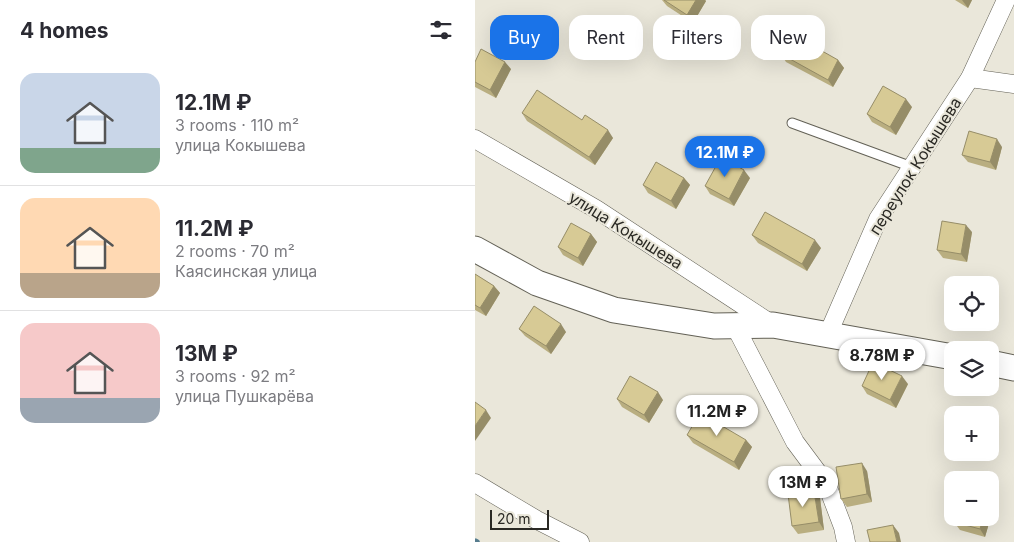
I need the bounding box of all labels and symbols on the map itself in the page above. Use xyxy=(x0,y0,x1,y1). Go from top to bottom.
street label: переулок Кокышева xyxy=(865,94,965,238)
pin: 12.1M ₽ xyxy=(679,136,771,178)
street label: улица Кокышева xyxy=(565,187,687,273)
pin: 8.78M ₽ xyxy=(836,338,928,381)
pin: 11.2M ₽ xyxy=(671,394,763,437)
pin: 13M ₽ xyxy=(768,466,838,508)
scale bar xyxy=(490,507,549,530)

